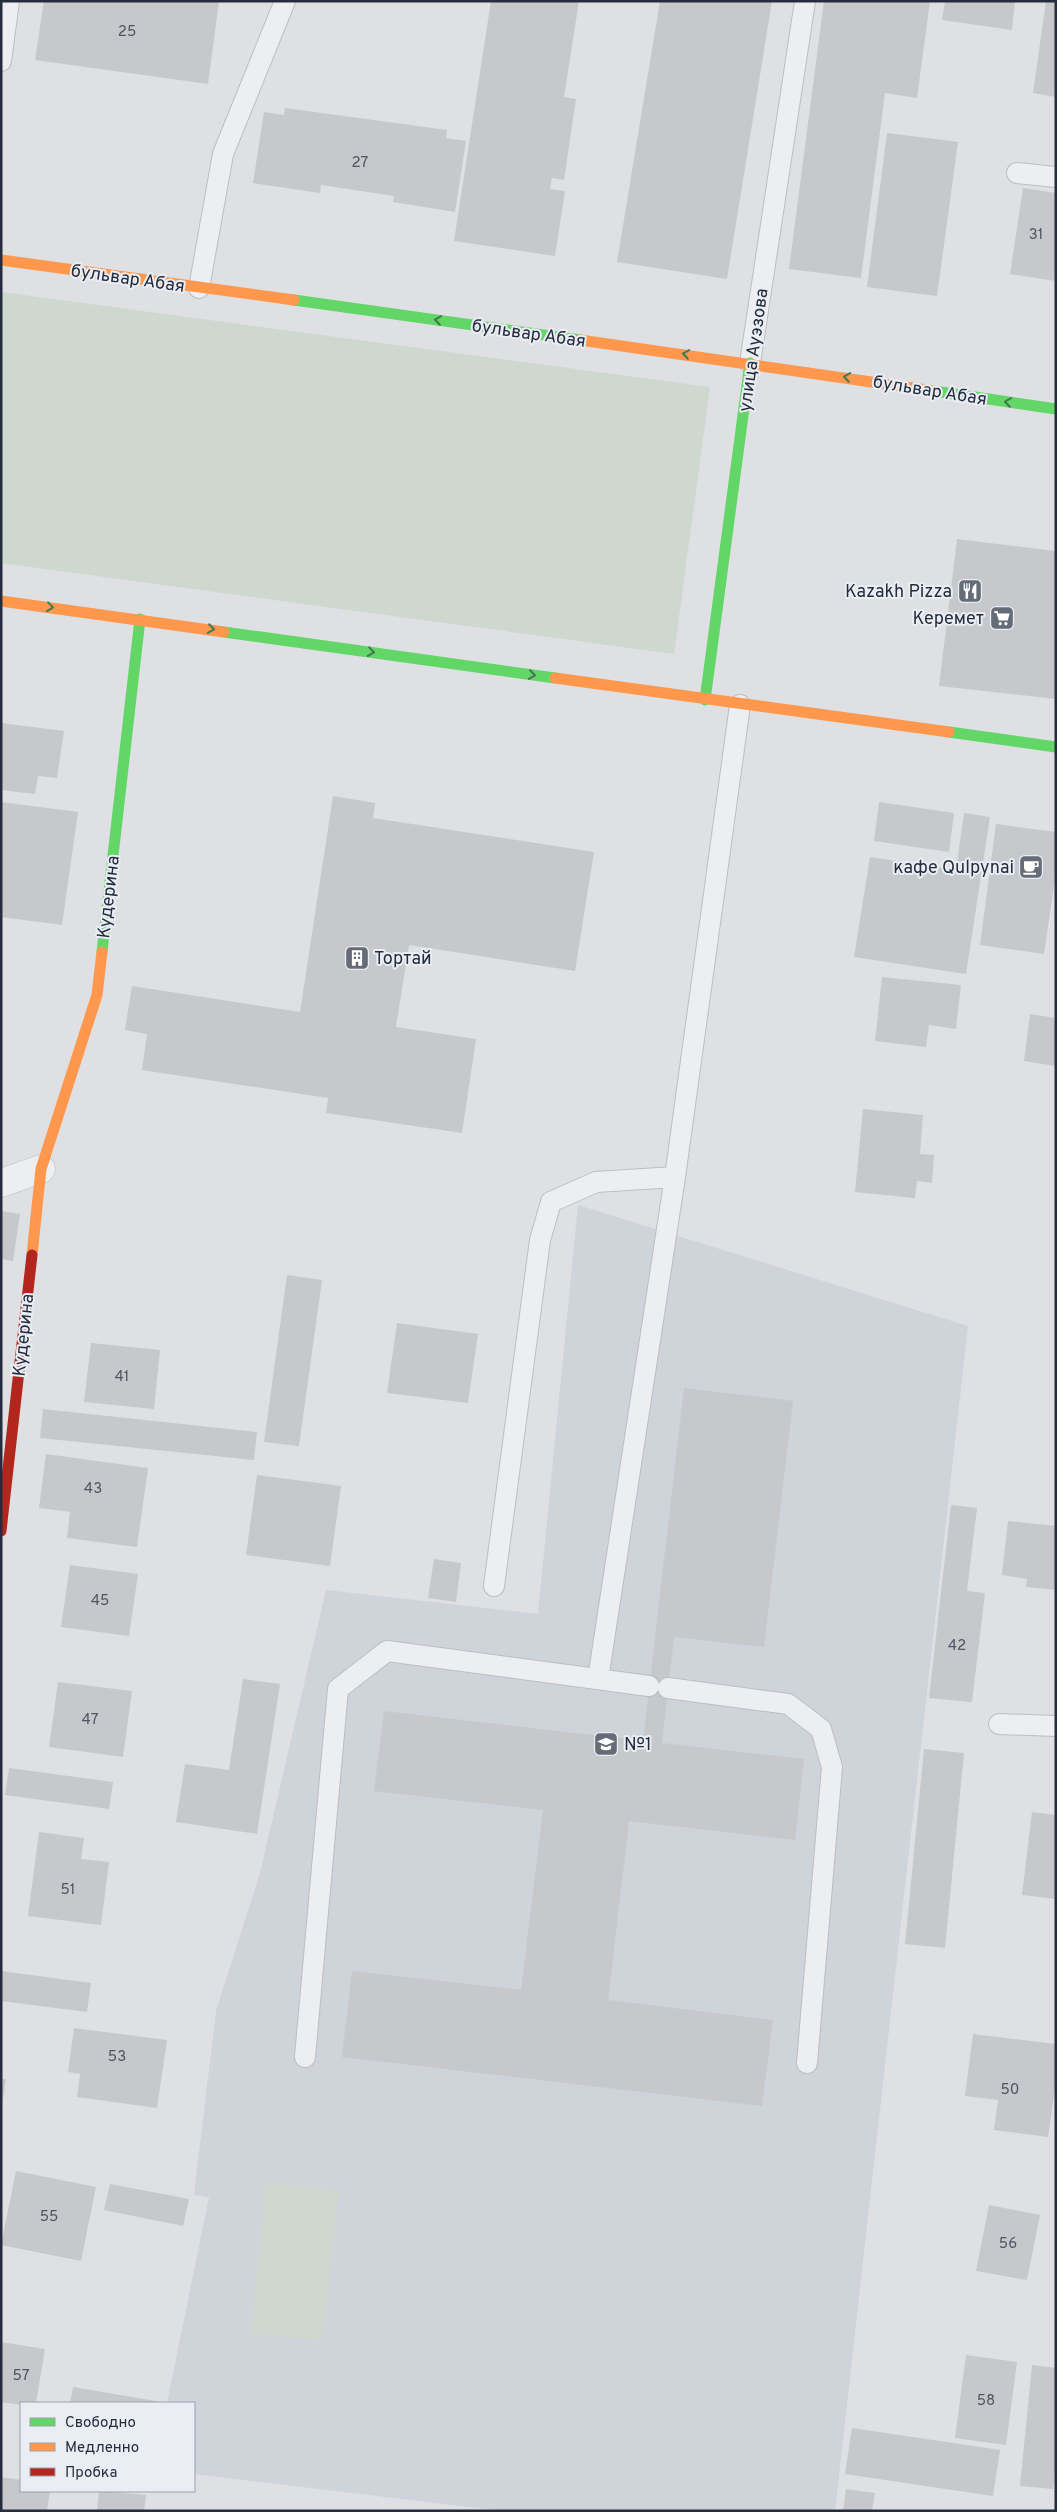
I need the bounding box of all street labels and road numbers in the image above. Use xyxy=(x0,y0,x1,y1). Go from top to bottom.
street label: бульвар Абая xyxy=(69,260,186,299)
street label: улица Ауэзова xyxy=(734,287,775,414)
street label: бульвар Абая xyxy=(470,315,587,354)
street label: бульвар Абая xyxy=(871,371,988,412)
street label: Кудерина xyxy=(93,854,126,940)
street label: Кудерина xyxy=(9,1293,40,1378)

